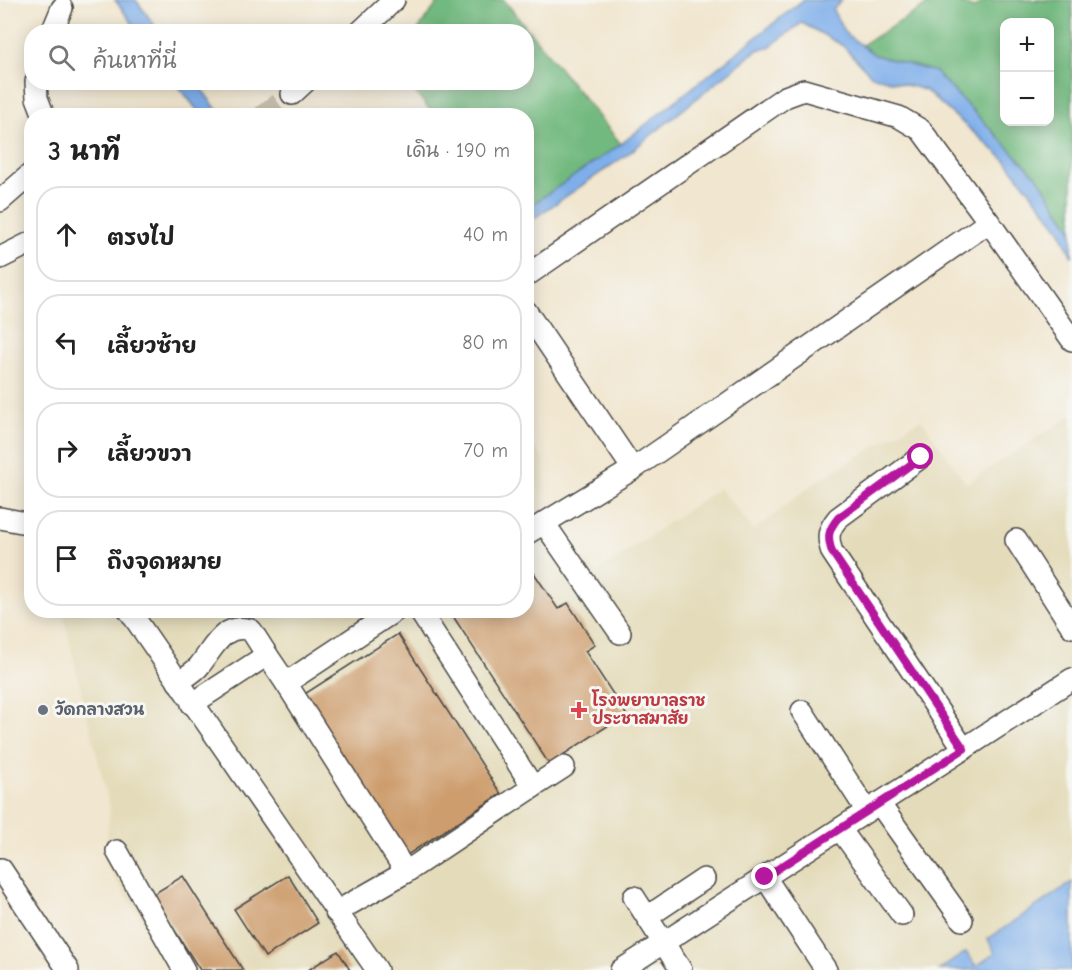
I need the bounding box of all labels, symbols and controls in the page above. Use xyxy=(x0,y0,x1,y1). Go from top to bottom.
map controls xyxy=(1000,18,1054,126)
button: + xyxy=(1000,18,1054,72)
search box xyxy=(24,24,534,90)
icon: search xyxy=(45,41,78,74)
text: ค้นหาที่นี่ xyxy=(93,48,177,74)
button: − xyxy=(1000,72,1054,126)
text: 3 นาที xyxy=(48,137,120,167)
text: เดิน · 190 m xyxy=(406,139,510,162)
icon: ahead xyxy=(50,218,83,251)
text: 40 m xyxy=(463,223,508,246)
text: ตรงไป xyxy=(107,225,175,251)
icon: left xyxy=(50,326,83,359)
text: 80 m xyxy=(462,331,508,354)
text: เลี้ยวซ้าย xyxy=(107,333,197,359)
icon: right xyxy=(50,434,83,467)
text: 70 m xyxy=(463,439,508,462)
text: เลี้ยวขวา xyxy=(107,441,191,467)
route start xyxy=(907,443,933,469)
icon: arrive xyxy=(50,542,83,575)
text: ถึงจุดหมาย xyxy=(107,549,222,575)
place label: โรงพยาบาลราช ประชาสมาสัย xyxy=(591,689,705,728)
place label: วัดกลางสวน xyxy=(55,700,145,719)
marker: โรงพยาบาลราช ประชาสมาสัย xyxy=(570,701,588,719)
marker: วัดกลางสวน xyxy=(36,703,50,717)
route end xyxy=(751,863,777,889)

